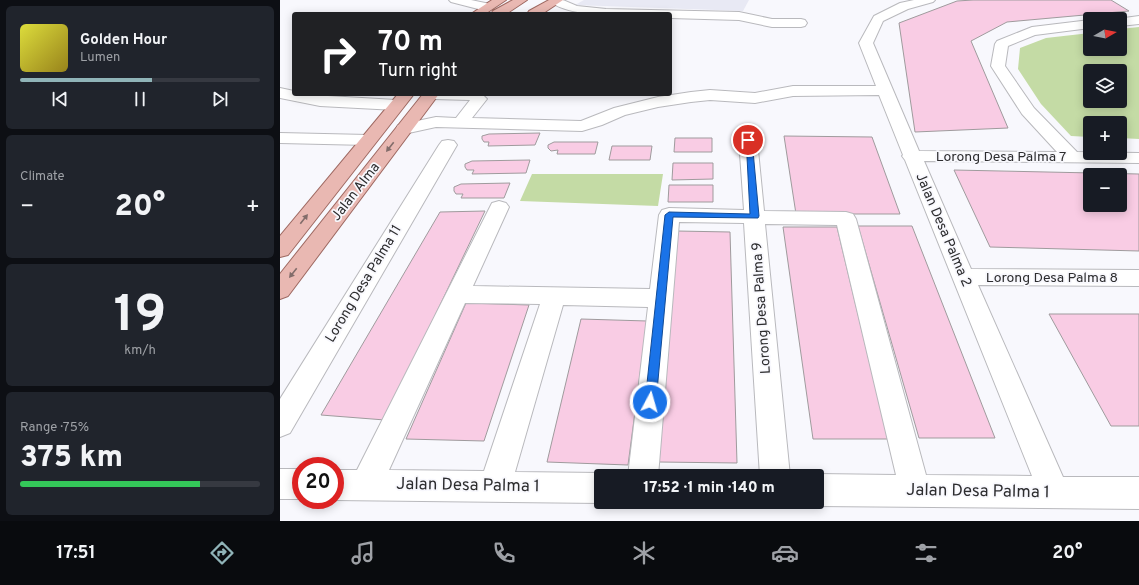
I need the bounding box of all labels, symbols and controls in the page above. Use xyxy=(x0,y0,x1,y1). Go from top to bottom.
north arrow xyxy=(1083,12,1127,56)
map controls xyxy=(1083,12,1127,212)
text: 70 m xyxy=(378,25,443,61)
icon: right xyxy=(312,28,364,80)
text: Golden Hour xyxy=(80,31,167,50)
text: Lumen xyxy=(80,50,120,66)
text: Turn right xyxy=(378,60,458,83)
button: layers xyxy=(1083,64,1127,108)
icon: previous xyxy=(49,88,71,110)
icon: pause xyxy=(129,88,151,110)
icon: next xyxy=(209,88,231,110)
button: + xyxy=(1083,116,1127,160)
pin xyxy=(731,123,765,157)
icon: arrive xyxy=(737,129,759,151)
one-way arrow xyxy=(386,142,395,153)
street label: Lorong Desa Palma 7 xyxy=(936,149,1066,166)
street label: Jalan Alma xyxy=(328,159,384,225)
button: − xyxy=(1083,168,1127,212)
text: Climate xyxy=(20,169,65,185)
street label: Jalan Desa Palma 2 xyxy=(911,171,975,289)
text: 20° xyxy=(115,189,165,226)
text: − xyxy=(20,194,34,221)
text: + xyxy=(246,194,260,221)
one-way arrow xyxy=(300,214,309,225)
street label: Lorong Desa Palma 11 xyxy=(322,222,406,346)
street label: Lorong Desa Palma 9 xyxy=(749,242,775,374)
one-way arrow xyxy=(289,267,298,278)
street label: Lorong Desa Palma 8 xyxy=(986,270,1118,287)
text: 19 xyxy=(114,284,166,350)
text: km/h xyxy=(124,343,156,359)
position arrow xyxy=(629,381,671,423)
text: Range · 75% xyxy=(20,420,89,436)
text: 375 km xyxy=(20,440,123,477)
speed limit sign: 20 xyxy=(292,457,344,509)
street label: Jalan Desa Palma 1 xyxy=(396,474,540,498)
text: 17:52 · 1 min · 140 m xyxy=(643,479,775,498)
street label: Jalan Desa Palma 1 xyxy=(906,480,1050,504)
icon: directions xyxy=(208,539,236,567)
icon: music xyxy=(349,539,377,567)
icon: phone xyxy=(490,539,518,567)
icon: climate xyxy=(630,539,658,567)
icon: car xyxy=(771,539,799,567)
icon: filters xyxy=(912,539,940,567)
text: 17:51 xyxy=(56,542,96,565)
text: 20° xyxy=(1052,542,1083,565)

